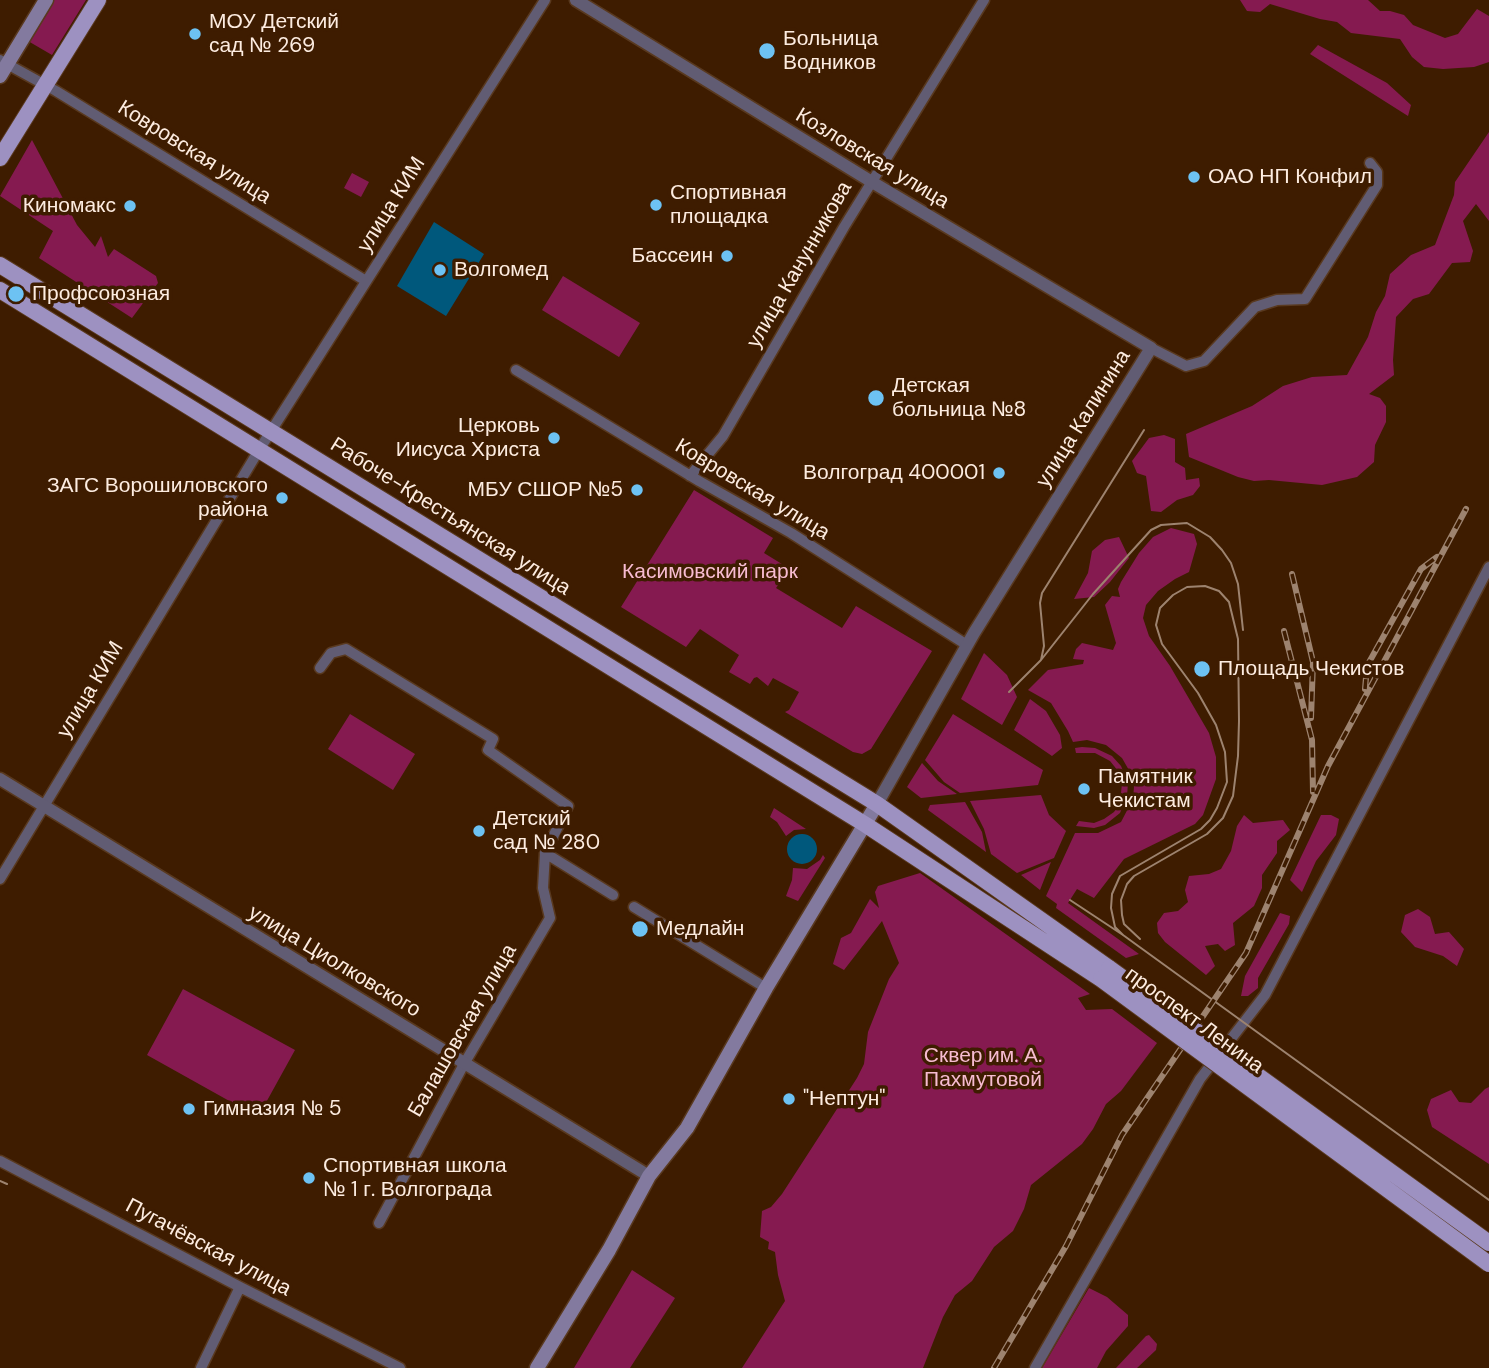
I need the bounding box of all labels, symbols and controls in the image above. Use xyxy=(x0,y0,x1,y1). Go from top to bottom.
place label: МОУ Детский сад № 269 xyxy=(209,9,339,59)
marker: МОУ Детский сад № 269 xyxy=(187,26,203,42)
place label: Больница Водников xyxy=(783,26,878,76)
marker: Больница Водников xyxy=(757,41,777,61)
street label: Ковровская улица xyxy=(113,96,275,210)
street label: Козловская улица xyxy=(791,103,953,215)
street label: улица КИМ xyxy=(353,152,431,258)
place label: ОАО НП Конфил xyxy=(1208,164,1372,190)
marker: ОАО НП Конфил xyxy=(1186,169,1202,185)
street label: улица Канунникова xyxy=(742,177,858,353)
place label: Спортивная площадка xyxy=(670,180,787,230)
place label: Киномакс xyxy=(23,193,116,219)
marker: Спортивная площадка xyxy=(648,197,664,213)
marker: Киномакс xyxy=(122,198,138,214)
place label: Бассеин xyxy=(632,243,713,269)
marker: Бассеин xyxy=(719,248,735,264)
place label: Волгомед xyxy=(454,257,548,283)
marker: Волгомед xyxy=(432,262,448,278)
place label: Профсоюзная xyxy=(32,281,170,307)
marker: Профсоюзная xyxy=(6,284,26,304)
street label: улица Калинина xyxy=(1031,345,1137,493)
place label: Детская больница №8 xyxy=(892,373,1026,423)
marker: Детская больница №8 xyxy=(866,388,886,408)
place label: Церковь Иисуса Христа xyxy=(396,413,540,463)
marker: Церковь Иисуса Христа xyxy=(546,430,562,446)
street label: Рабоче-Крестьянская улица xyxy=(325,433,575,601)
street label: Ковровская улица xyxy=(670,434,834,546)
place label: Волгоград 400001 xyxy=(803,460,985,486)
marker: Волгоград 400001 xyxy=(991,465,1007,481)
place label: ЗАГС Ворошиловского района xyxy=(47,473,268,523)
place label: МБУ СШОР №5 xyxy=(468,477,623,503)
marker: МБУ СШОР №5 xyxy=(629,482,645,498)
marker: ЗАГС Ворошиловского района xyxy=(274,490,290,506)
park label: Касимовский парк xyxy=(622,559,798,585)
street label: улица КИМ xyxy=(52,637,130,743)
place label: Площадь Чекистов xyxy=(1218,656,1404,682)
marker: Площадь Чекистов xyxy=(1192,659,1212,679)
place label: Памятник Чекистам xyxy=(1098,764,1193,814)
marker: Памятник Чекистам xyxy=(1076,781,1092,797)
place label: Детский сад № 280 xyxy=(493,806,600,856)
marker: Детский сад № 280 xyxy=(471,823,487,839)
street label: улица Циолковского xyxy=(243,901,425,1023)
place label: Медлайн xyxy=(656,916,744,942)
marker: Медлайн xyxy=(630,919,650,939)
street label: Балашовская улица xyxy=(403,940,523,1122)
street label: проспект Ленина xyxy=(1120,962,1268,1080)
park label: Сквер им. А. Пахмутовой xyxy=(924,1043,1042,1093)
place label: "Нептун" xyxy=(803,1086,885,1112)
marker: "Нептун" xyxy=(781,1091,797,1107)
place label: Гимназия № 5 xyxy=(203,1096,342,1122)
marker: Гимназия № 5 xyxy=(181,1101,197,1117)
place label: Спортивная школа № 1 г. Волгограда xyxy=(323,1153,507,1203)
marker: Спортивная школа № 1 г. Волгограда xyxy=(301,1170,317,1186)
street label: Пугачёвская улица xyxy=(121,1194,295,1302)

